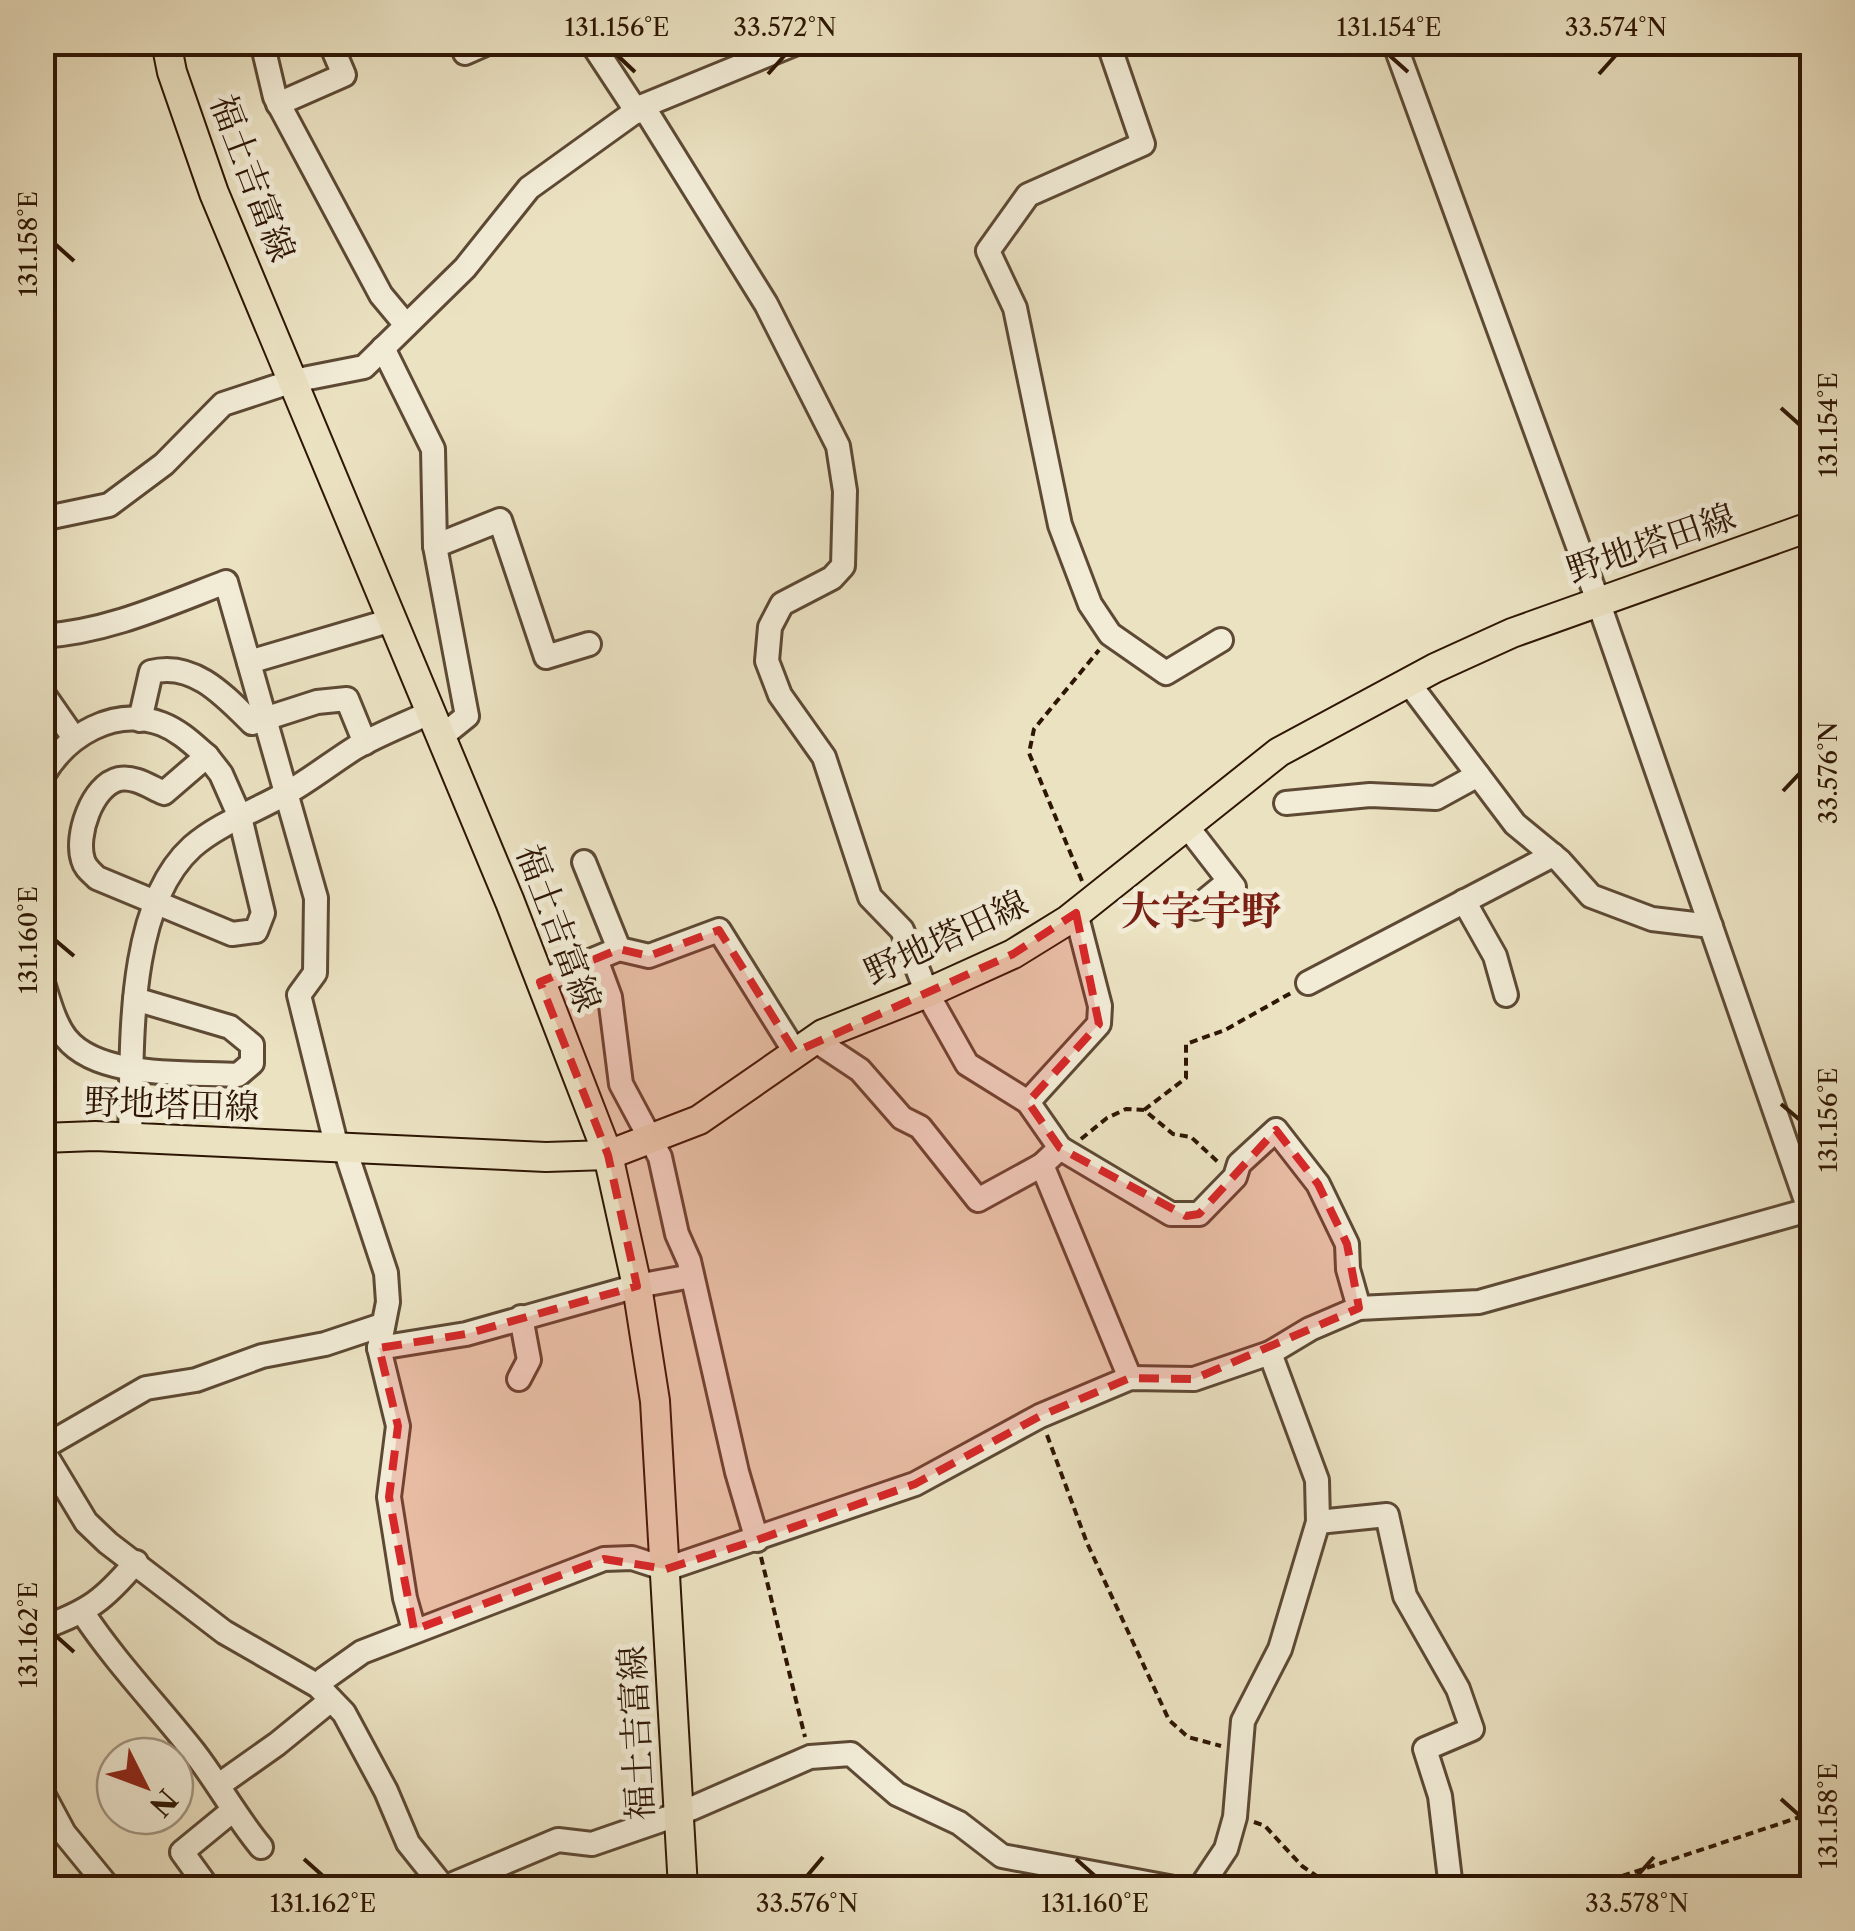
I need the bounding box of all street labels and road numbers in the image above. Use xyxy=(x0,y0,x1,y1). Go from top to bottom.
street label: 福土吉富線 xyxy=(202,89,304,267)
street label: 野地塔田線 xyxy=(1561,494,1741,592)
street label: 福土吉富線 xyxy=(508,839,610,1017)
street label: 野地塔田線 xyxy=(858,881,1034,993)
street label: 野地塔田線 xyxy=(84,1079,260,1129)
street label: 福土吉富線 xyxy=(610,1644,662,1822)

